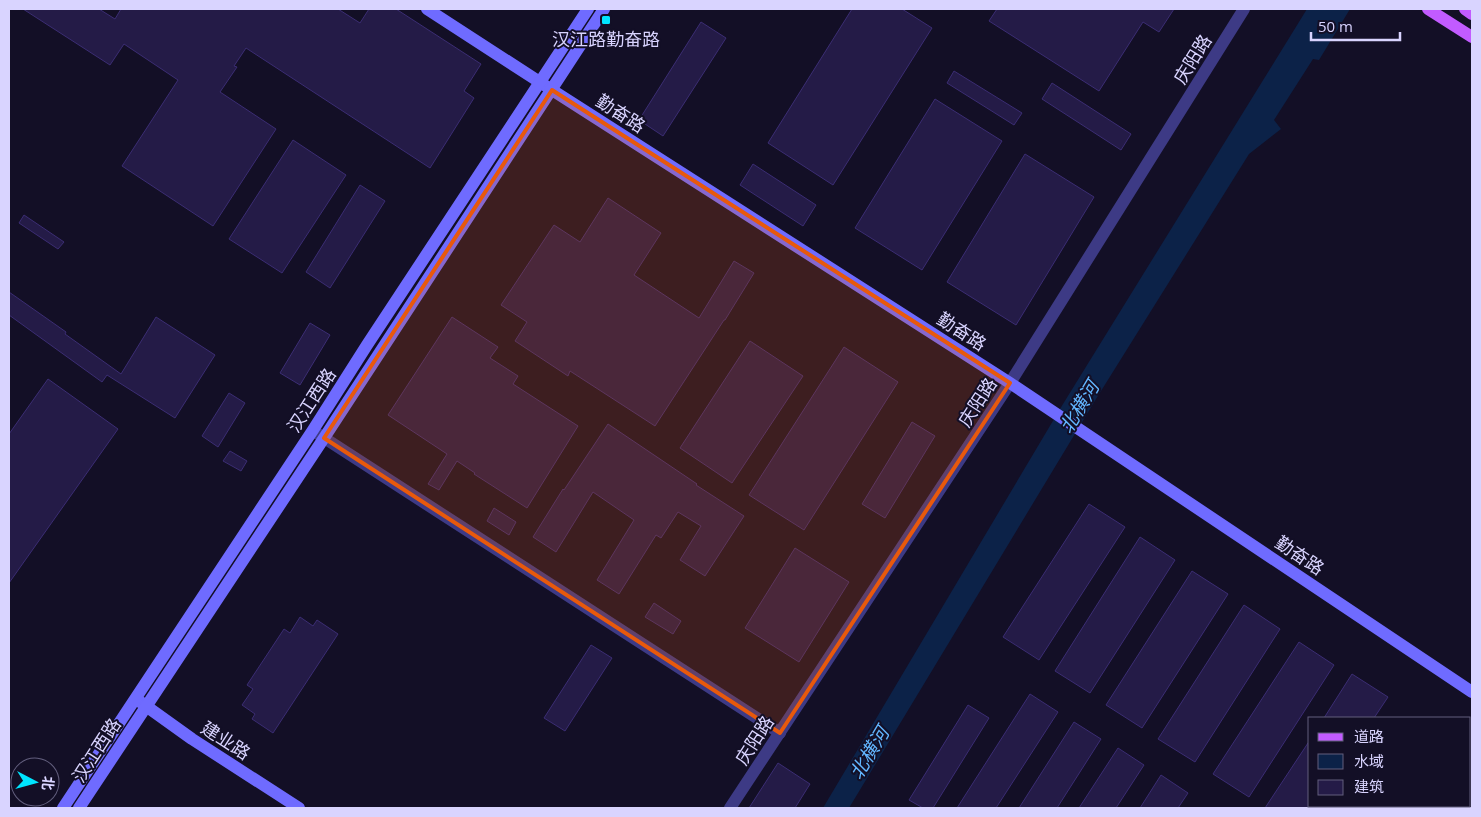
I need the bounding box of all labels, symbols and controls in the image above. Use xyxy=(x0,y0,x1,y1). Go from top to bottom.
scale bar xyxy=(1311,10,1400,42)
marker: 汉江路勤奋路 xyxy=(600,14,612,26)
text: 50 m xyxy=(1318,16,1353,36)
place label: 汉江路勤奋路 xyxy=(552,27,660,51)
street label: 庆阳路 xyxy=(1168,30,1216,88)
street label: 勤奋路 xyxy=(592,88,650,138)
street label: 勤奋路 xyxy=(933,306,991,356)
street label: 汉江西路 xyxy=(281,363,341,437)
water label: 北横河 xyxy=(1053,372,1107,438)
street label: 庆阳路 xyxy=(952,373,1002,431)
street label: 勤奋路 xyxy=(1271,530,1329,580)
street label: 庆阳路 xyxy=(729,711,779,769)
street label: 汉江西路 xyxy=(66,713,126,787)
street label: 建业路 xyxy=(197,715,255,765)
legend xyxy=(1308,717,1471,807)
water label: 北横河 xyxy=(843,718,897,784)
text: 道路 xyxy=(1354,726,1384,746)
text: 水域 xyxy=(1354,751,1384,771)
north arrow xyxy=(10,757,60,807)
text: 北 xyxy=(38,775,59,791)
text: 建筑 xyxy=(1354,776,1384,796)

